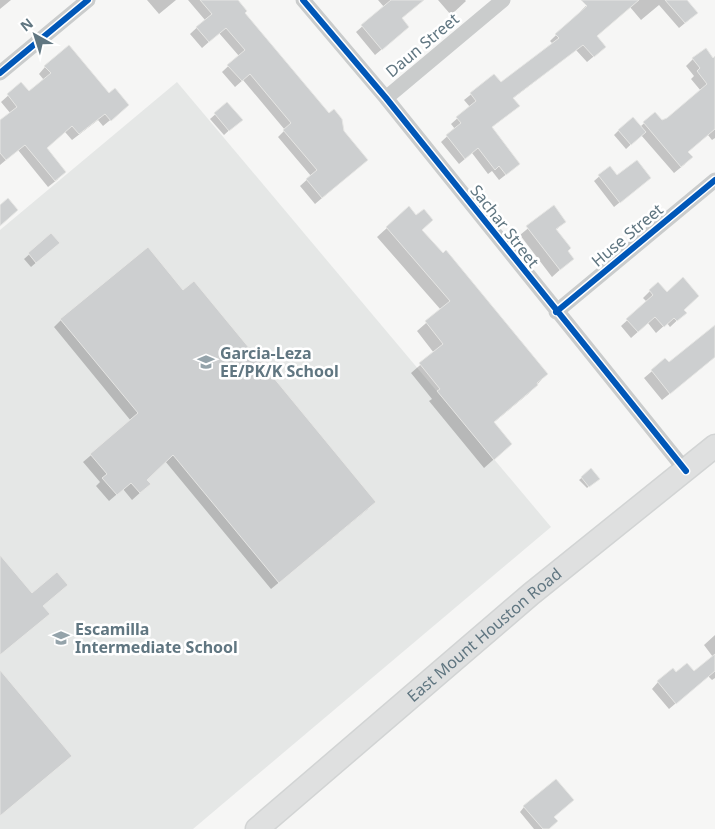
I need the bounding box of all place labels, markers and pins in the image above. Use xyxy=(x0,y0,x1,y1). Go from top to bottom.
place label: Garcia-Leza EE/PK/K School xyxy=(220,342,339,382)
school or university icon: Garcia-Leza EE/PK/K School xyxy=(196,352,216,372)
place label: Escamilla Intermediate School xyxy=(75,618,238,658)
school or university icon: Escamilla Intermediate School xyxy=(51,628,71,648)

